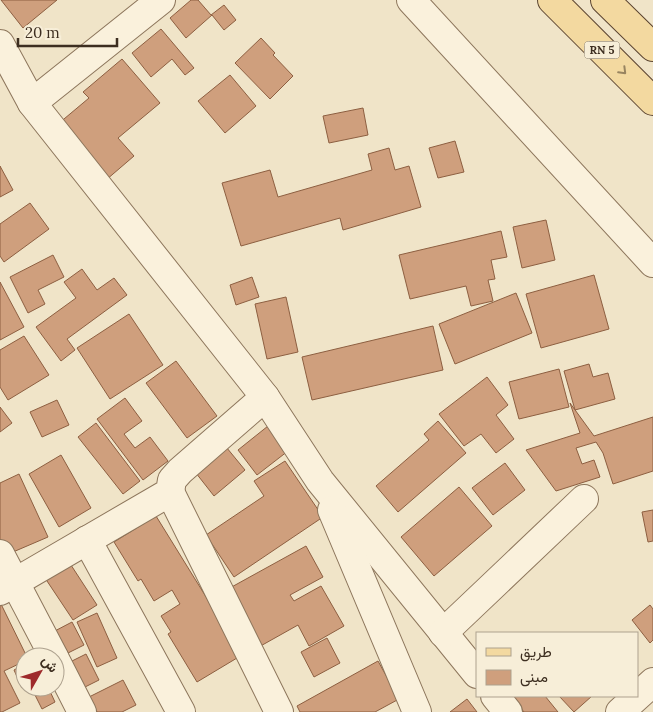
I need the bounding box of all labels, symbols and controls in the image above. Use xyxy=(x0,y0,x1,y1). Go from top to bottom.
scale bar xyxy=(18,15,116,47)
text: 20 m xyxy=(25,23,60,42)
road number: RN 5 xyxy=(584,42,620,58)
one-way arrow xyxy=(618,66,627,75)
legend xyxy=(476,632,638,697)
text: طريق xyxy=(520,642,552,662)
north arrow xyxy=(15,647,65,697)
text: ش xyxy=(38,652,63,676)
text: مبنى xyxy=(520,667,548,687)

